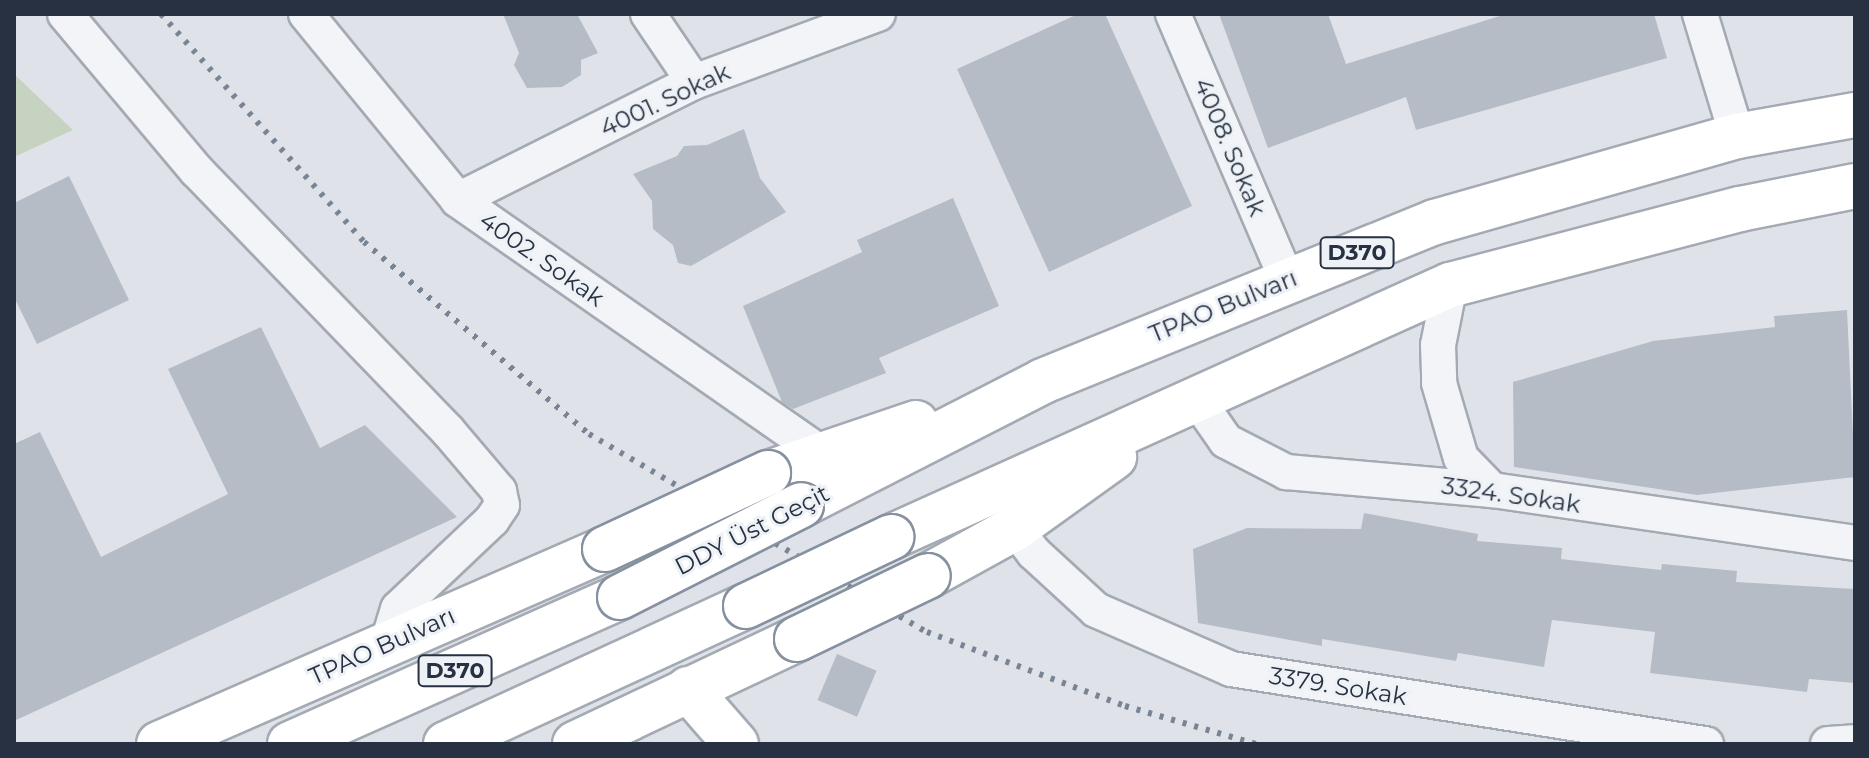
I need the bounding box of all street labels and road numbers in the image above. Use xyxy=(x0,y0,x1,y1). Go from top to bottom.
street label: 4001. Sokak xyxy=(595,57,735,143)
street label: 4008. Sokak xyxy=(1188,74,1272,220)
street label: 4002. Sokak xyxy=(474,206,610,312)
road number: D370 xyxy=(1319,235,1395,271)
street label: TPAO Bulvarı xyxy=(1145,263,1301,349)
street label: 3324. Sokak xyxy=(1440,471,1582,519)
street label: DDY Üst Geçit xyxy=(670,479,834,581)
street label: TPAO Bulvarı xyxy=(305,601,459,691)
road number: D370 xyxy=(417,653,493,689)
street label: 3379. Sokak xyxy=(1267,661,1409,711)

